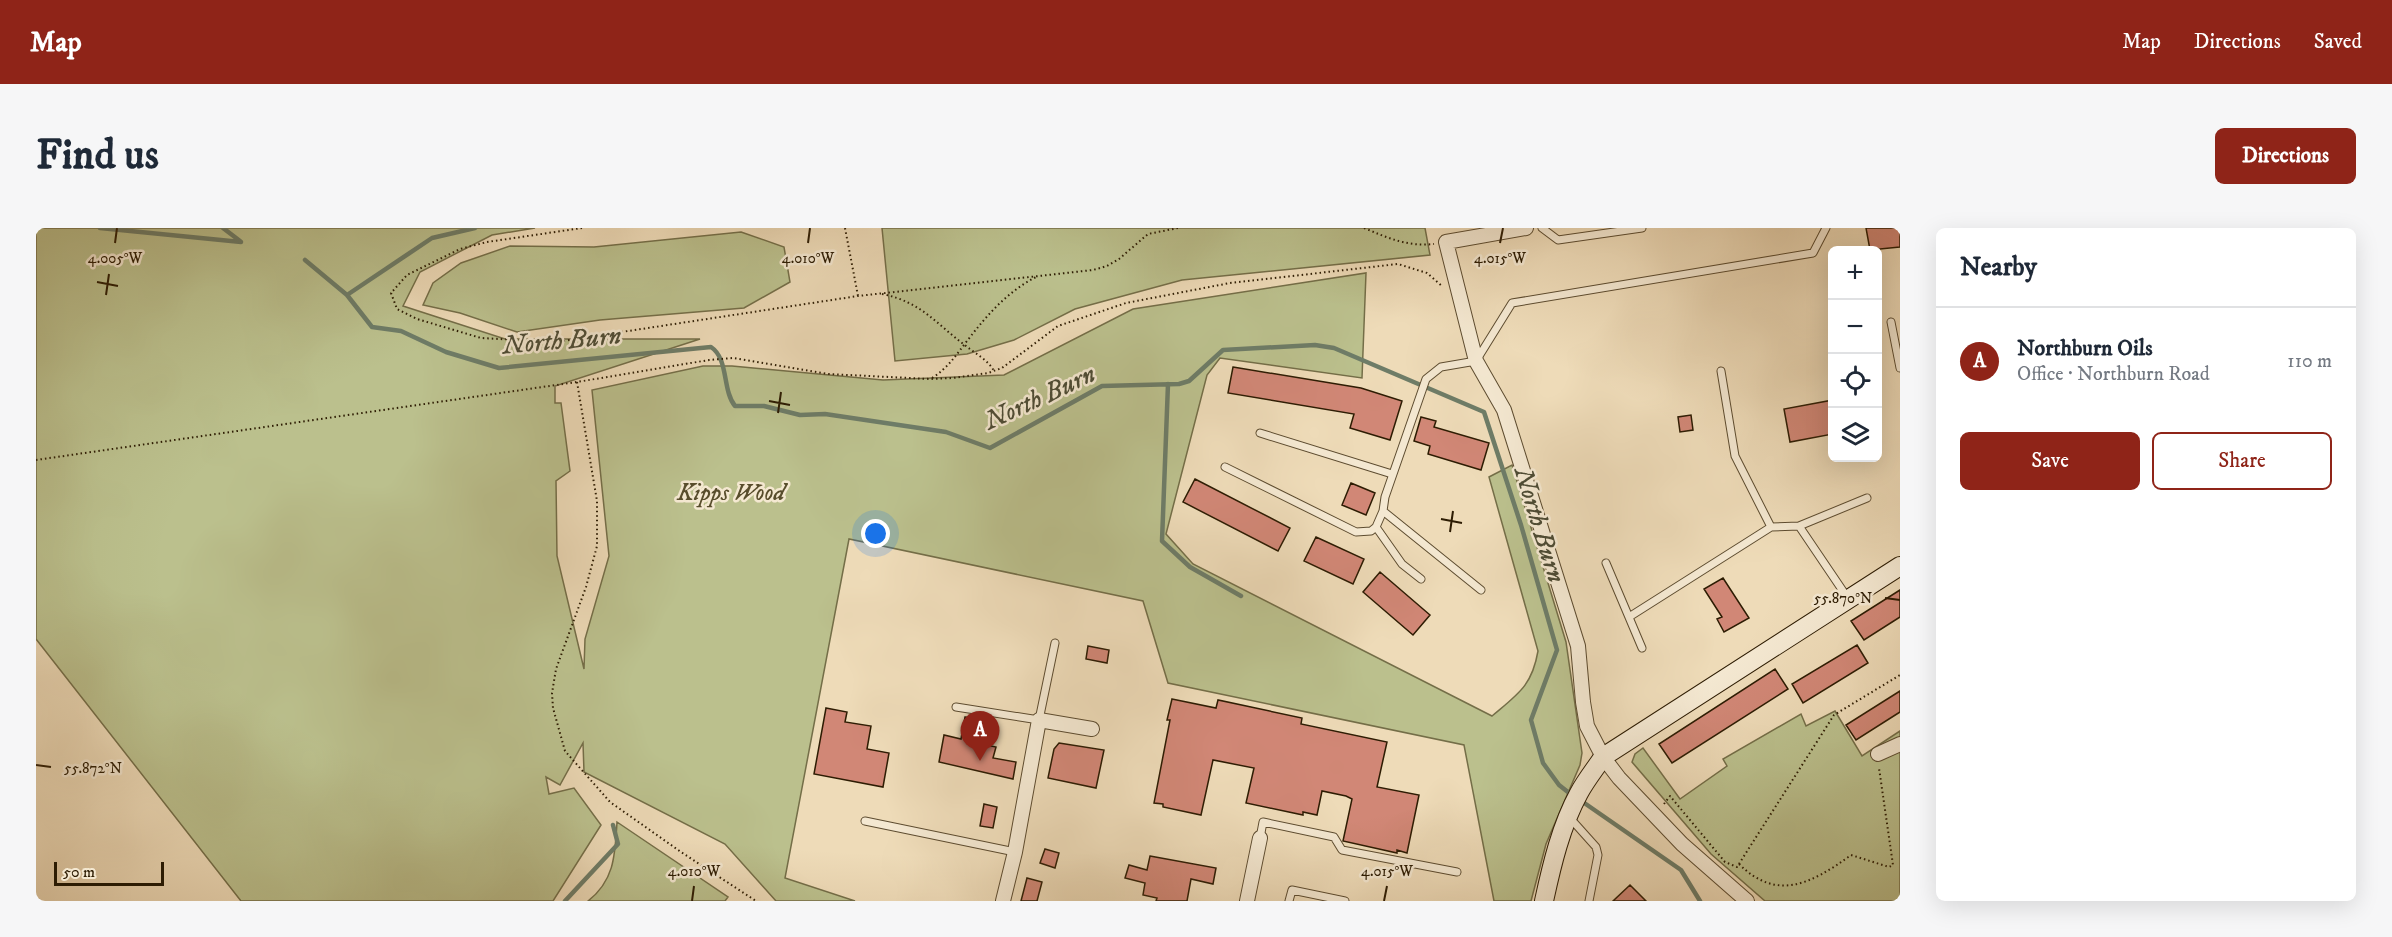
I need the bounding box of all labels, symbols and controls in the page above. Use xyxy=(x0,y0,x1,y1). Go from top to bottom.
text: Map xyxy=(30,25,82,60)
text: Map xyxy=(2122,29,2161,55)
text: Directions xyxy=(2194,29,2281,55)
text: Saved xyxy=(2314,29,2362,55)
button: Directions xyxy=(2215,128,2356,184)
text: Find us xyxy=(36,130,159,182)
map controls xyxy=(1828,246,1882,462)
button: + xyxy=(1828,246,1882,300)
text: 4.005°W xyxy=(88,249,143,268)
text: 4.010°W xyxy=(782,249,835,268)
text: 4.015°W xyxy=(1474,249,1526,268)
text: Nearby xyxy=(1960,251,2037,284)
button: − xyxy=(1828,300,1882,354)
water label: North Burn xyxy=(499,319,623,363)
text: Northburn Oils xyxy=(2017,335,2153,362)
text: A xyxy=(1973,349,1986,374)
text: 110 m xyxy=(2287,349,2332,374)
button: locate xyxy=(1828,354,1882,408)
water label: North Burn xyxy=(977,358,1101,439)
text: Office · Northburn Road xyxy=(2017,362,2210,387)
button: layers xyxy=(1828,408,1882,462)
button: Save xyxy=(1960,432,2140,490)
button: Share xyxy=(2152,432,2332,490)
water label: North Burn xyxy=(1505,461,1572,587)
park label: Kipps Wood xyxy=(676,478,788,508)
your location xyxy=(861,519,890,548)
text: 55.870°N xyxy=(1814,589,1872,608)
pin: A xyxy=(960,712,1000,761)
text: 55.872°N xyxy=(64,759,122,778)
scale bar xyxy=(54,859,164,886)
text: 50 m xyxy=(63,862,95,882)
text: 4.010°W xyxy=(668,862,721,881)
text: 4.015°W xyxy=(1361,862,1413,881)

